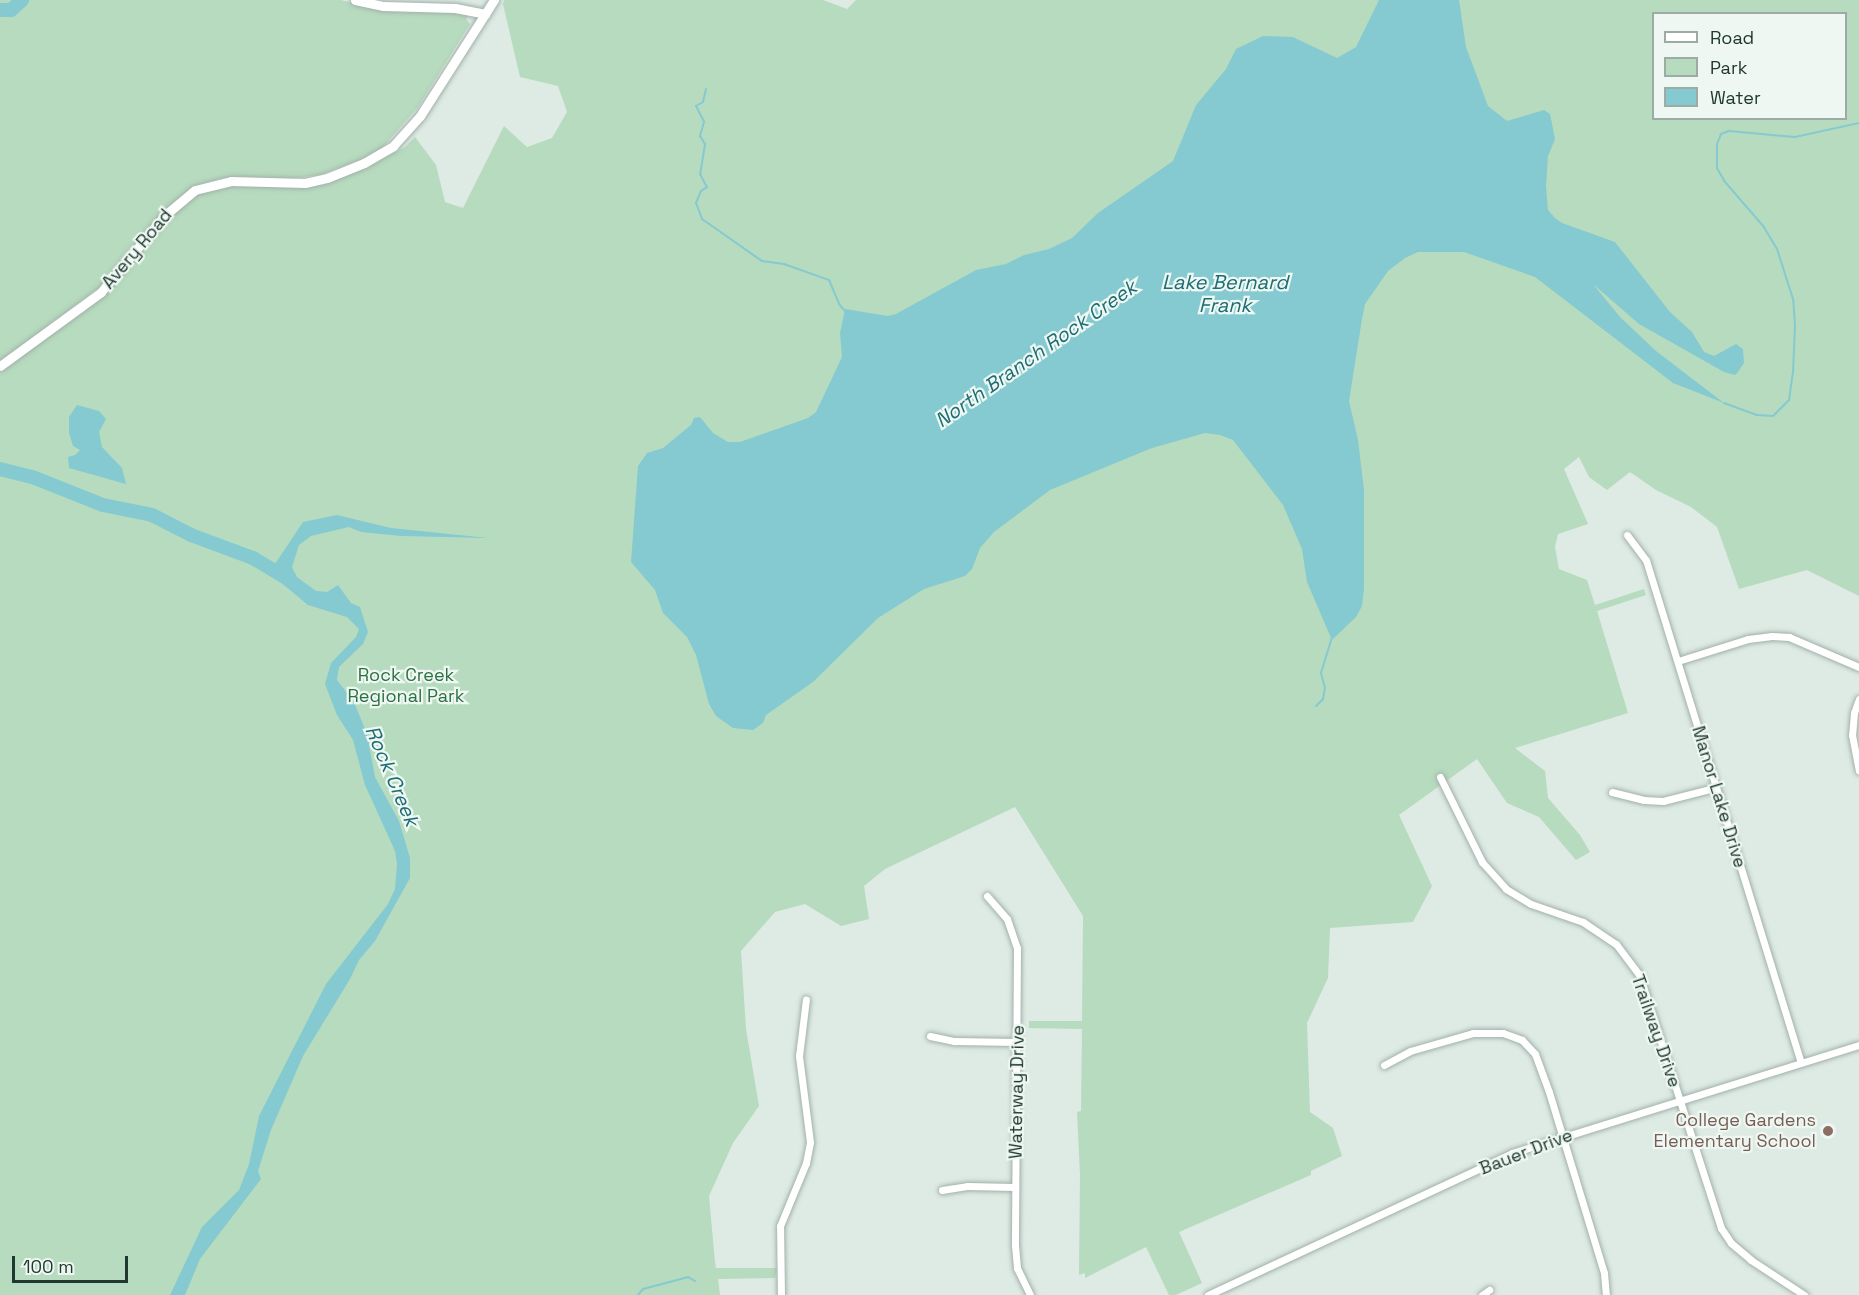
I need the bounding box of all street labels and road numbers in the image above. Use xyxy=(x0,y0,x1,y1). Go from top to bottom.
street label: Avery Road xyxy=(97,205,177,293)
street label: Manor Lake Drive xyxy=(1687,723,1751,871)
street label: Trailway Drive xyxy=(1627,972,1685,1090)
street label: Waterway Drive xyxy=(1005,1025,1029,1159)
street label: Bauer Drive xyxy=(1476,1124,1576,1180)

